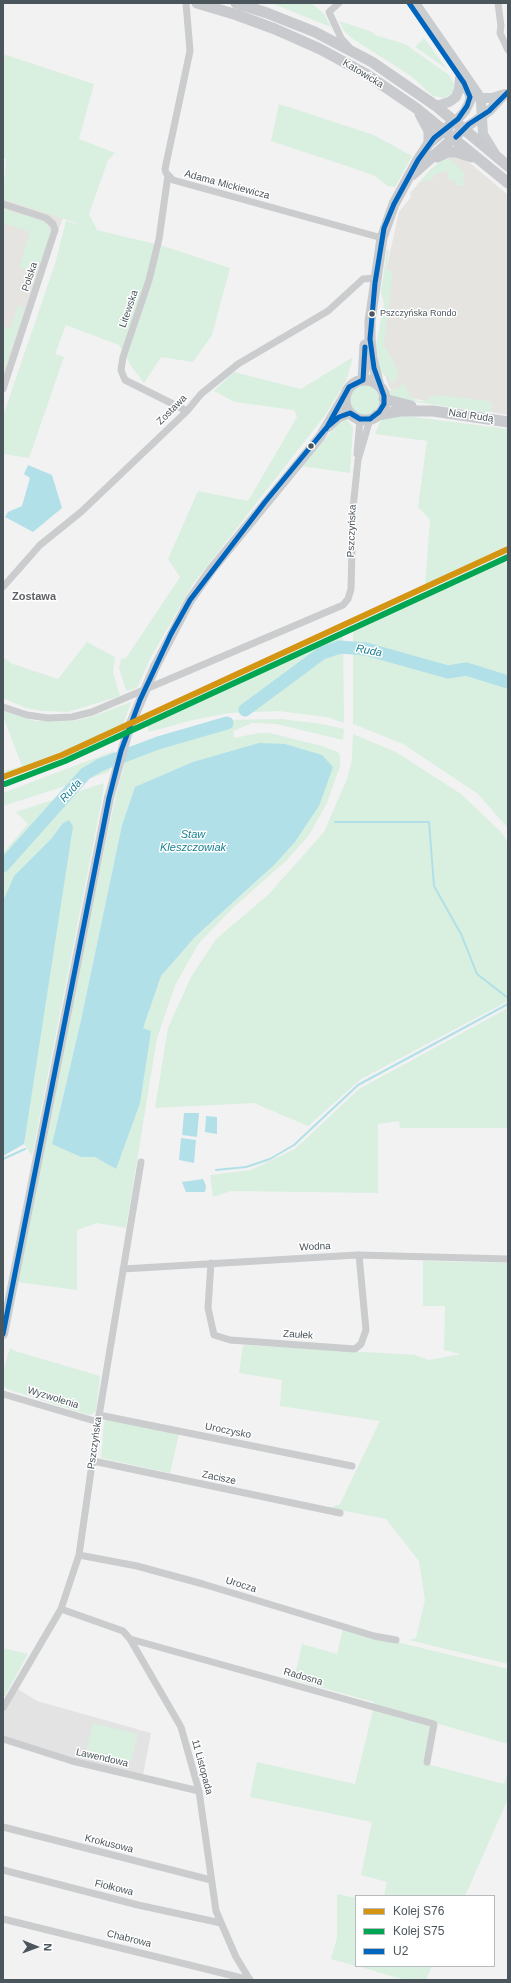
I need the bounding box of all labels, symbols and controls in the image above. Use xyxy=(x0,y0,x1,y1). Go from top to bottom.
street label: Katowicka xyxy=(340,57,386,91)
street label: Adama Mickiewicza xyxy=(183,168,271,202)
street label: Polska xyxy=(20,261,40,293)
street label: Litewska xyxy=(117,289,141,329)
marker: Pszczyńska Rondo xyxy=(367,309,377,319)
place label: Pszczyńska Rondo xyxy=(380,309,457,319)
street label: Zostawa xyxy=(154,392,190,428)
street label: Nad Rudą xyxy=(448,407,494,425)
unlabelled marker xyxy=(306,441,316,451)
street label: Pszczyńska xyxy=(345,504,359,558)
district label: Zostawa xyxy=(12,590,56,604)
water label: Ruda xyxy=(355,642,383,660)
water label: Ruda xyxy=(57,777,85,805)
water label: Staw Kleszczowiak xyxy=(160,828,226,854)
street label: Wodna xyxy=(299,1240,331,1254)
street label: Zaułek xyxy=(283,1328,313,1342)
street label: Wyzwolenia xyxy=(26,1384,80,1412)
street label: Pszczyńska xyxy=(85,1416,105,1470)
street label: Uroczysko xyxy=(204,1421,252,1441)
street label: Zacisze xyxy=(201,1469,237,1487)
street label: Urocza xyxy=(224,1575,258,1595)
street label: Radosna xyxy=(282,1666,324,1688)
street label: 11 Listopada xyxy=(189,1738,215,1796)
street label: Lawendowa xyxy=(75,1746,129,1770)
street label: Krokusowa xyxy=(84,1832,134,1856)
street label: Fiołkowa xyxy=(93,1877,135,1899)
legend xyxy=(355,1895,495,1967)
text: Kolej S76 xyxy=(393,1904,444,1918)
text: Kolej S75 xyxy=(393,1924,444,1938)
north arrow xyxy=(16,1927,56,1967)
street label: Chabrowa xyxy=(105,1928,153,1950)
text: N xyxy=(42,1943,54,1951)
text: U2 xyxy=(393,1944,408,1958)

